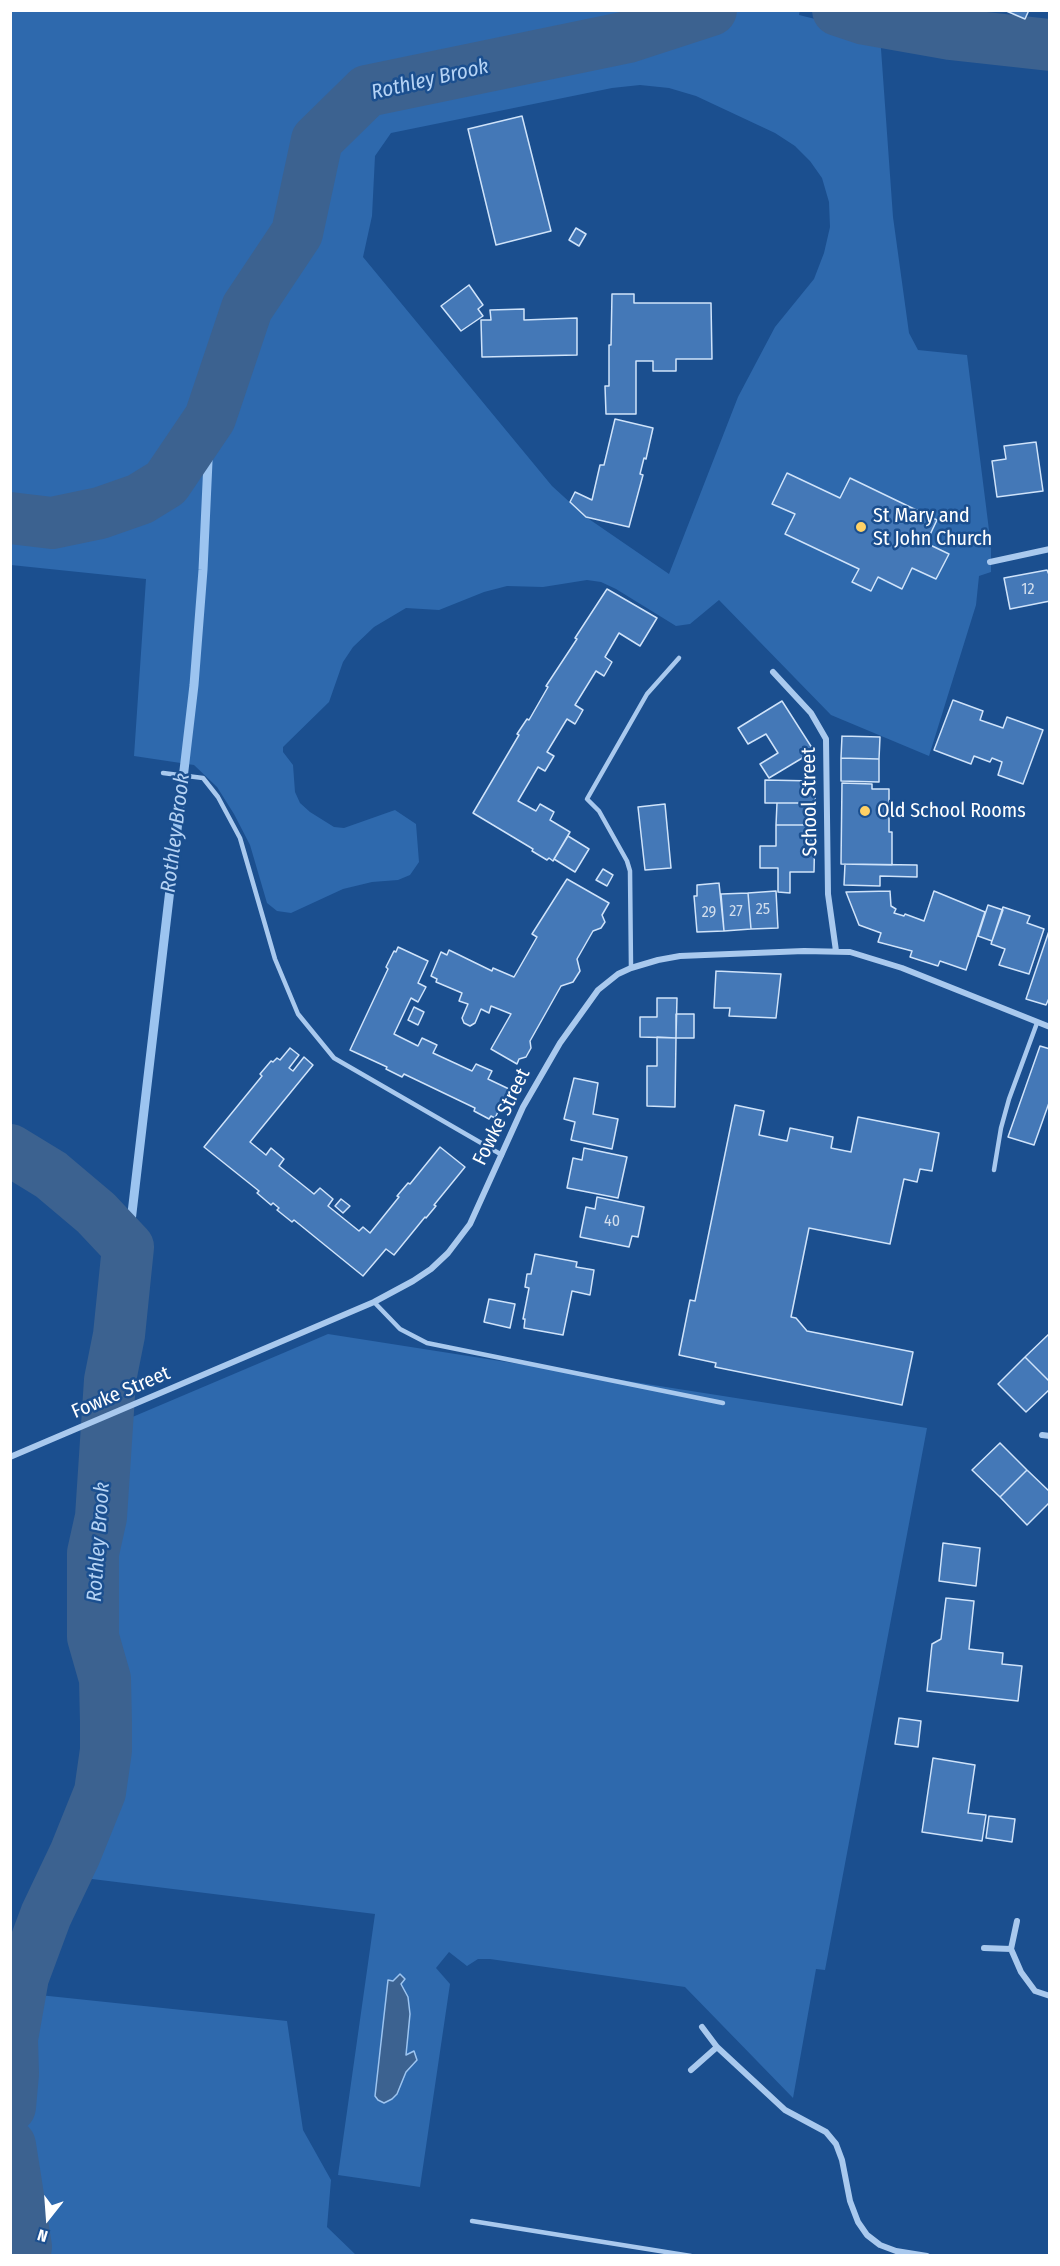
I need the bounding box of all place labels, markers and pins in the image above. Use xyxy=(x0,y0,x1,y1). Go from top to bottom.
place label: St Mary and St John Church xyxy=(873,504,992,551)
marker: St Mary and St John Church xyxy=(854,520,868,534)
place label: Old School Rooms xyxy=(877,799,1026,823)
marker: Old School Rooms xyxy=(858,804,872,818)

